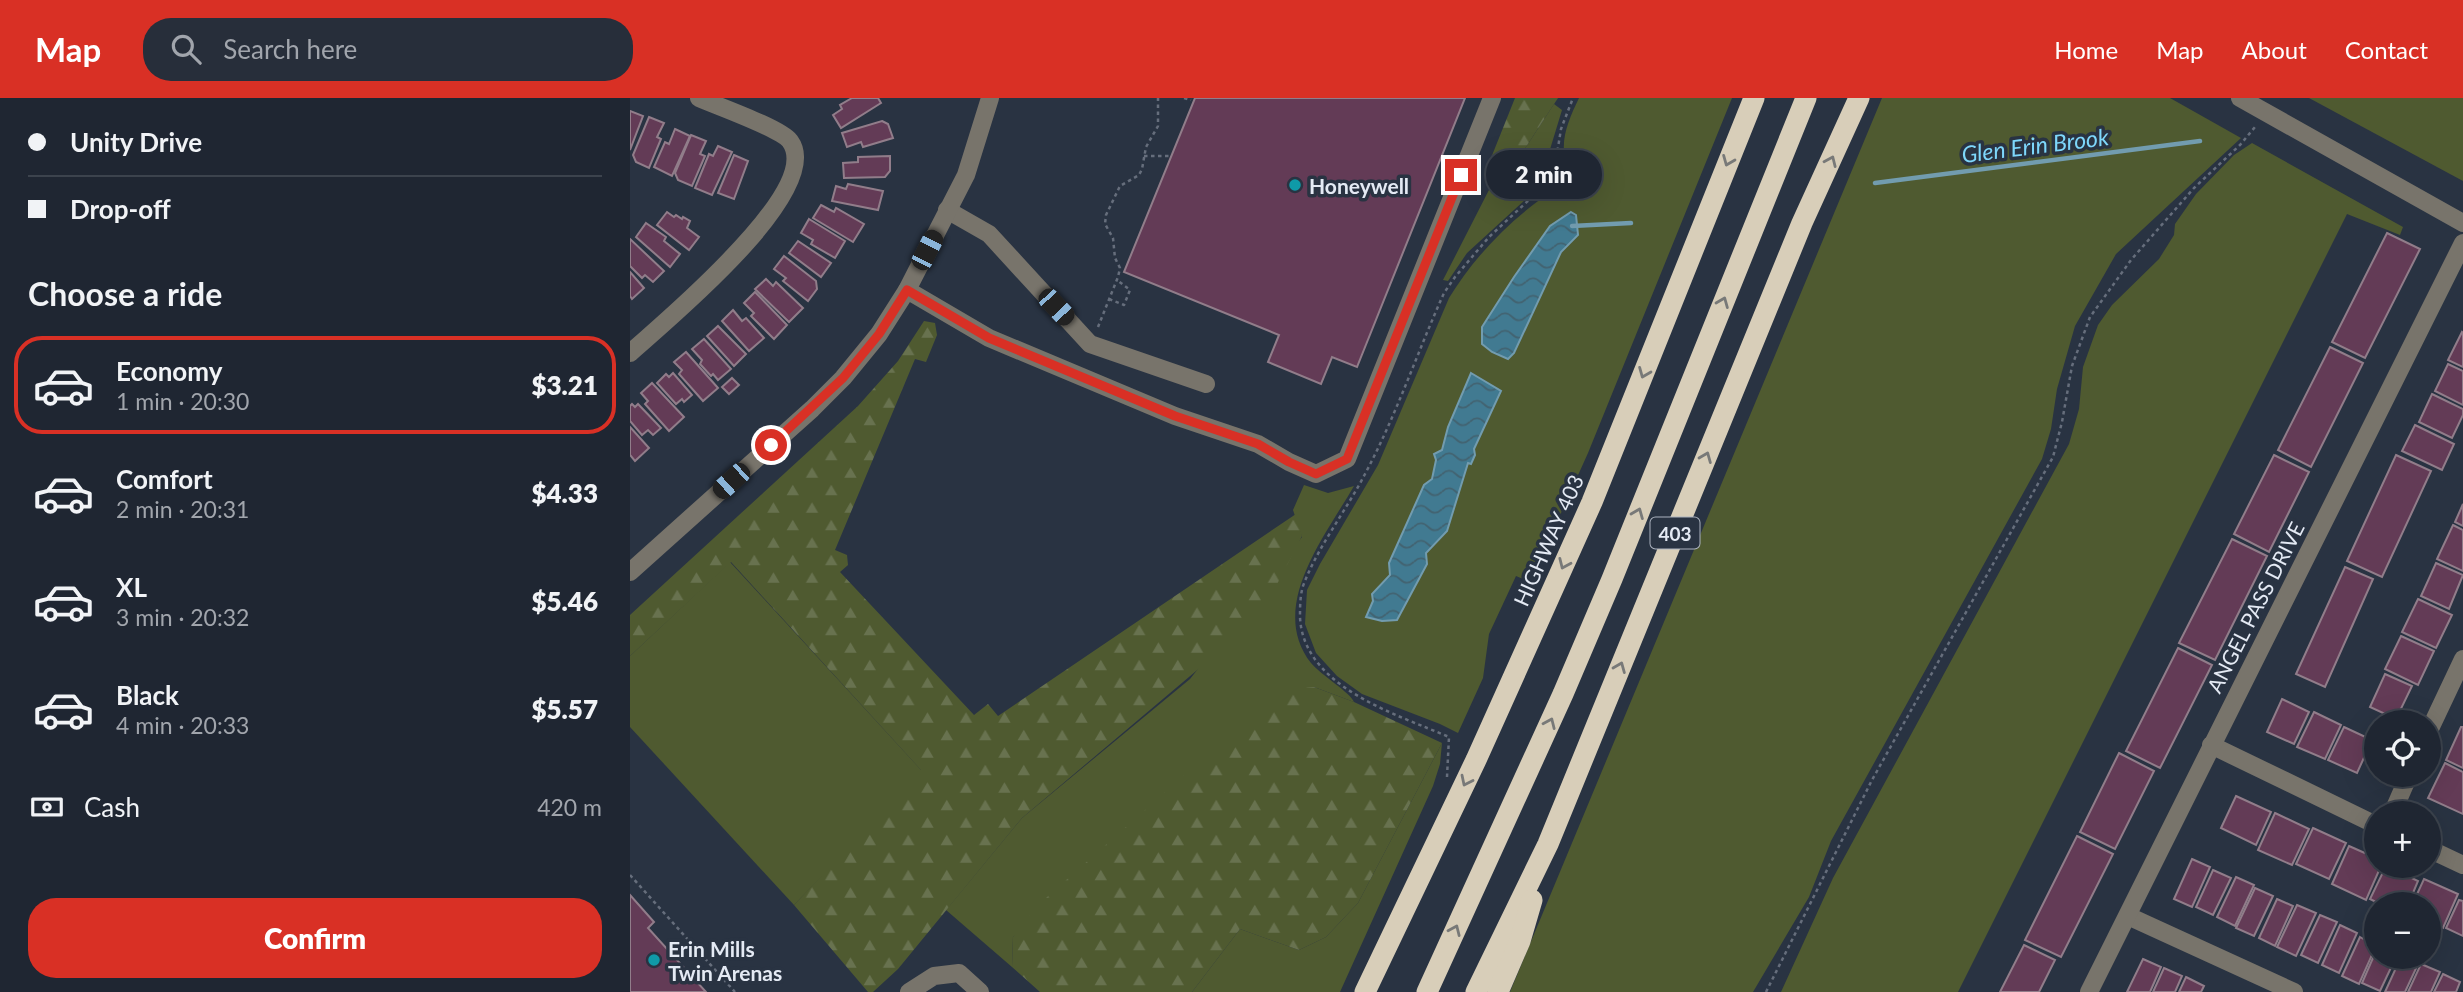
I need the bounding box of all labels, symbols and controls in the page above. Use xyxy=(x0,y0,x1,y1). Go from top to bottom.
search box xyxy=(143,18,633,81)
text: Map xyxy=(35,29,101,69)
icon: search xyxy=(167,30,205,68)
text: Search here xyxy=(223,33,357,65)
text: Home xyxy=(2054,35,2118,64)
text: Map xyxy=(2156,35,2204,64)
text: About xyxy=(2242,35,2307,64)
text: Contact xyxy=(2345,35,2428,64)
water label: Glen Erin Brook xyxy=(1960,122,2111,168)
text: Unity Drive xyxy=(70,126,202,158)
callout: 2 min xyxy=(1486,150,1601,200)
one-way arrow xyxy=(1723,155,1737,167)
one-way arrow xyxy=(1823,156,1837,168)
route end xyxy=(1445,159,1477,191)
text: 2 min xyxy=(1515,160,1573,188)
place label: Honeywell xyxy=(1309,173,1409,198)
marker: Honeywell xyxy=(1287,177,1303,193)
text: Drop-off xyxy=(70,193,171,225)
car xyxy=(909,227,946,273)
text: Choose a ride xyxy=(28,274,222,313)
car xyxy=(1034,284,1079,330)
one-way arrow xyxy=(1715,297,1729,309)
icon: car xyxy=(32,354,95,417)
text: Economy xyxy=(116,355,222,387)
one-way arrow xyxy=(1638,366,1652,378)
text: $3.21 xyxy=(531,369,598,401)
text: 1 min · 20:30 xyxy=(116,387,249,415)
route start xyxy=(755,429,787,461)
one-way arrow xyxy=(1698,452,1712,464)
car xyxy=(709,459,754,503)
icon: car xyxy=(32,462,95,525)
text: Comfort xyxy=(116,463,213,495)
street label: HIGHWAY 403 xyxy=(1508,470,1588,610)
text: $4.33 xyxy=(531,477,598,509)
text: 2 min · 20:31 xyxy=(116,495,249,523)
one-way arrow xyxy=(1630,508,1644,520)
street label: ANGEL PASS DRIVE xyxy=(2201,517,2309,697)
road number: 403 xyxy=(1650,518,1700,548)
one-way arrow xyxy=(1558,557,1572,569)
icon: car xyxy=(32,570,95,633)
text: XL xyxy=(116,571,147,603)
text: $5.46 xyxy=(531,585,598,617)
text: 3 min · 20:32 xyxy=(116,603,249,631)
one-way arrow xyxy=(1612,662,1626,675)
icon: car xyxy=(32,678,95,741)
text: Black xyxy=(116,679,179,711)
text: $5.57 xyxy=(531,693,598,725)
map controls xyxy=(2364,710,2441,969)
button: locate xyxy=(2364,710,2441,787)
text: 4 min · 20:33 xyxy=(116,711,249,739)
one-way arrow xyxy=(1541,718,1555,730)
one-way arrow xyxy=(1460,774,1474,786)
icon: cash xyxy=(28,788,66,826)
text: Cash xyxy=(84,791,140,823)
text: 420 m xyxy=(537,793,602,821)
button: + xyxy=(2364,801,2441,878)
button: − xyxy=(2364,892,2441,969)
button: Confirm xyxy=(28,898,602,978)
one-way arrow xyxy=(1447,925,1461,937)
place label: Erin Mills Twin Arenas xyxy=(668,936,782,985)
marker: Erin Mills Twin Arenas xyxy=(646,952,662,968)

